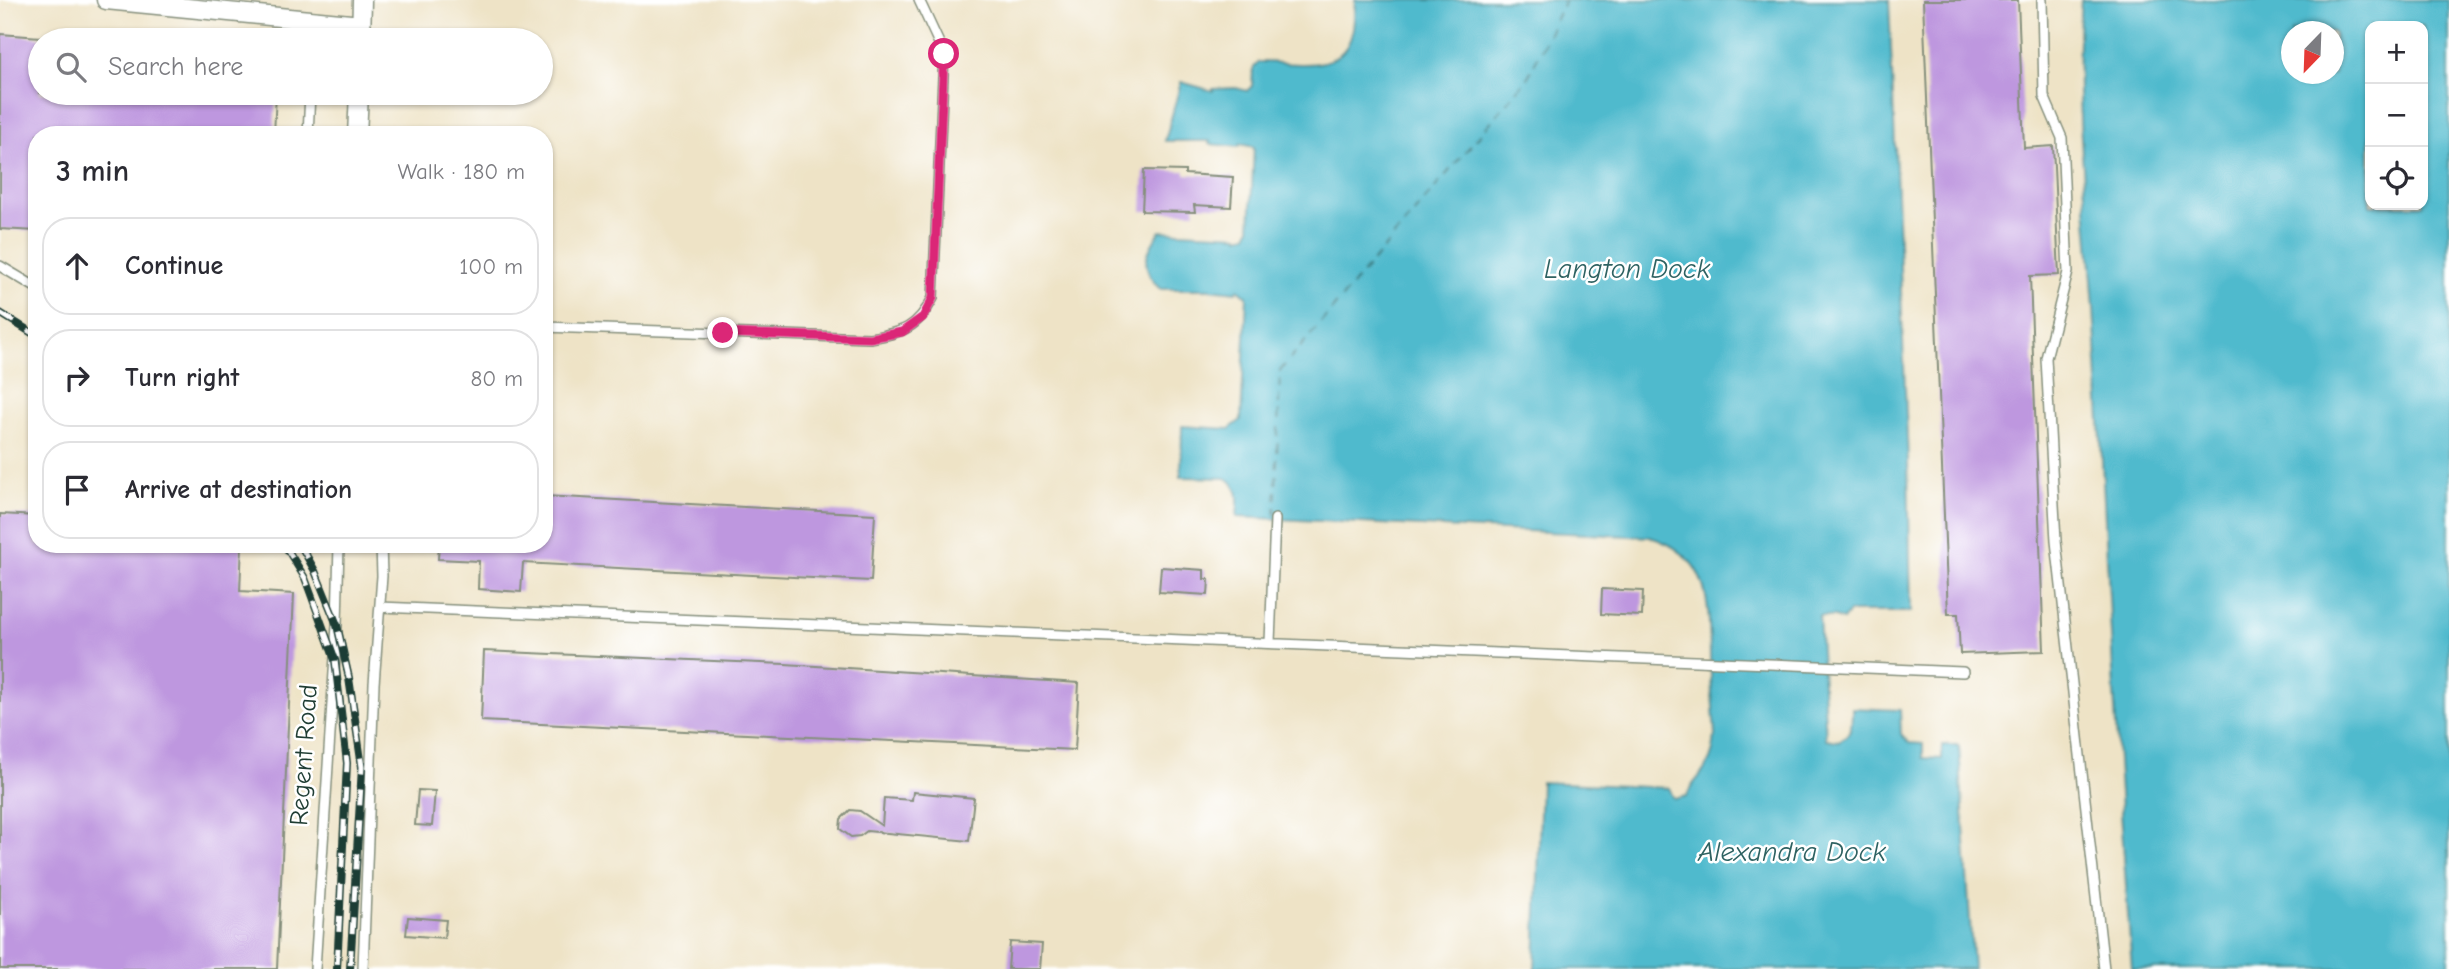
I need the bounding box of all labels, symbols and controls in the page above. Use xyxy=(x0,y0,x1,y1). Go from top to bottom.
north arrow xyxy=(2281,21,2344,84)
map controls xyxy=(2365,21,2428,210)
button: + xyxy=(2365,21,2428,84)
search box xyxy=(28,28,553,105)
route start xyxy=(928,38,959,69)
icon: search xyxy=(52,48,90,86)
text: Search here xyxy=(108,52,243,82)
button: − xyxy=(2365,84,2428,147)
button: locate xyxy=(2365,147,2428,210)
text: 3 min xyxy=(56,154,129,189)
text: Walk · 180 m xyxy=(398,158,525,185)
icon: ahead xyxy=(58,247,96,285)
text: Continue xyxy=(125,251,223,281)
text: 100 m xyxy=(459,253,523,280)
water label: Langton Dock xyxy=(1544,253,1710,285)
route end xyxy=(707,317,738,348)
icon: right xyxy=(58,359,96,397)
text: Turn right xyxy=(125,363,239,393)
text: 80 m xyxy=(470,365,523,392)
icon: arrive xyxy=(58,471,96,509)
text: Arrive at destination xyxy=(125,475,352,505)
street label: Regent Road xyxy=(284,683,324,827)
water label: Alexandra Dock xyxy=(1697,836,1886,868)

